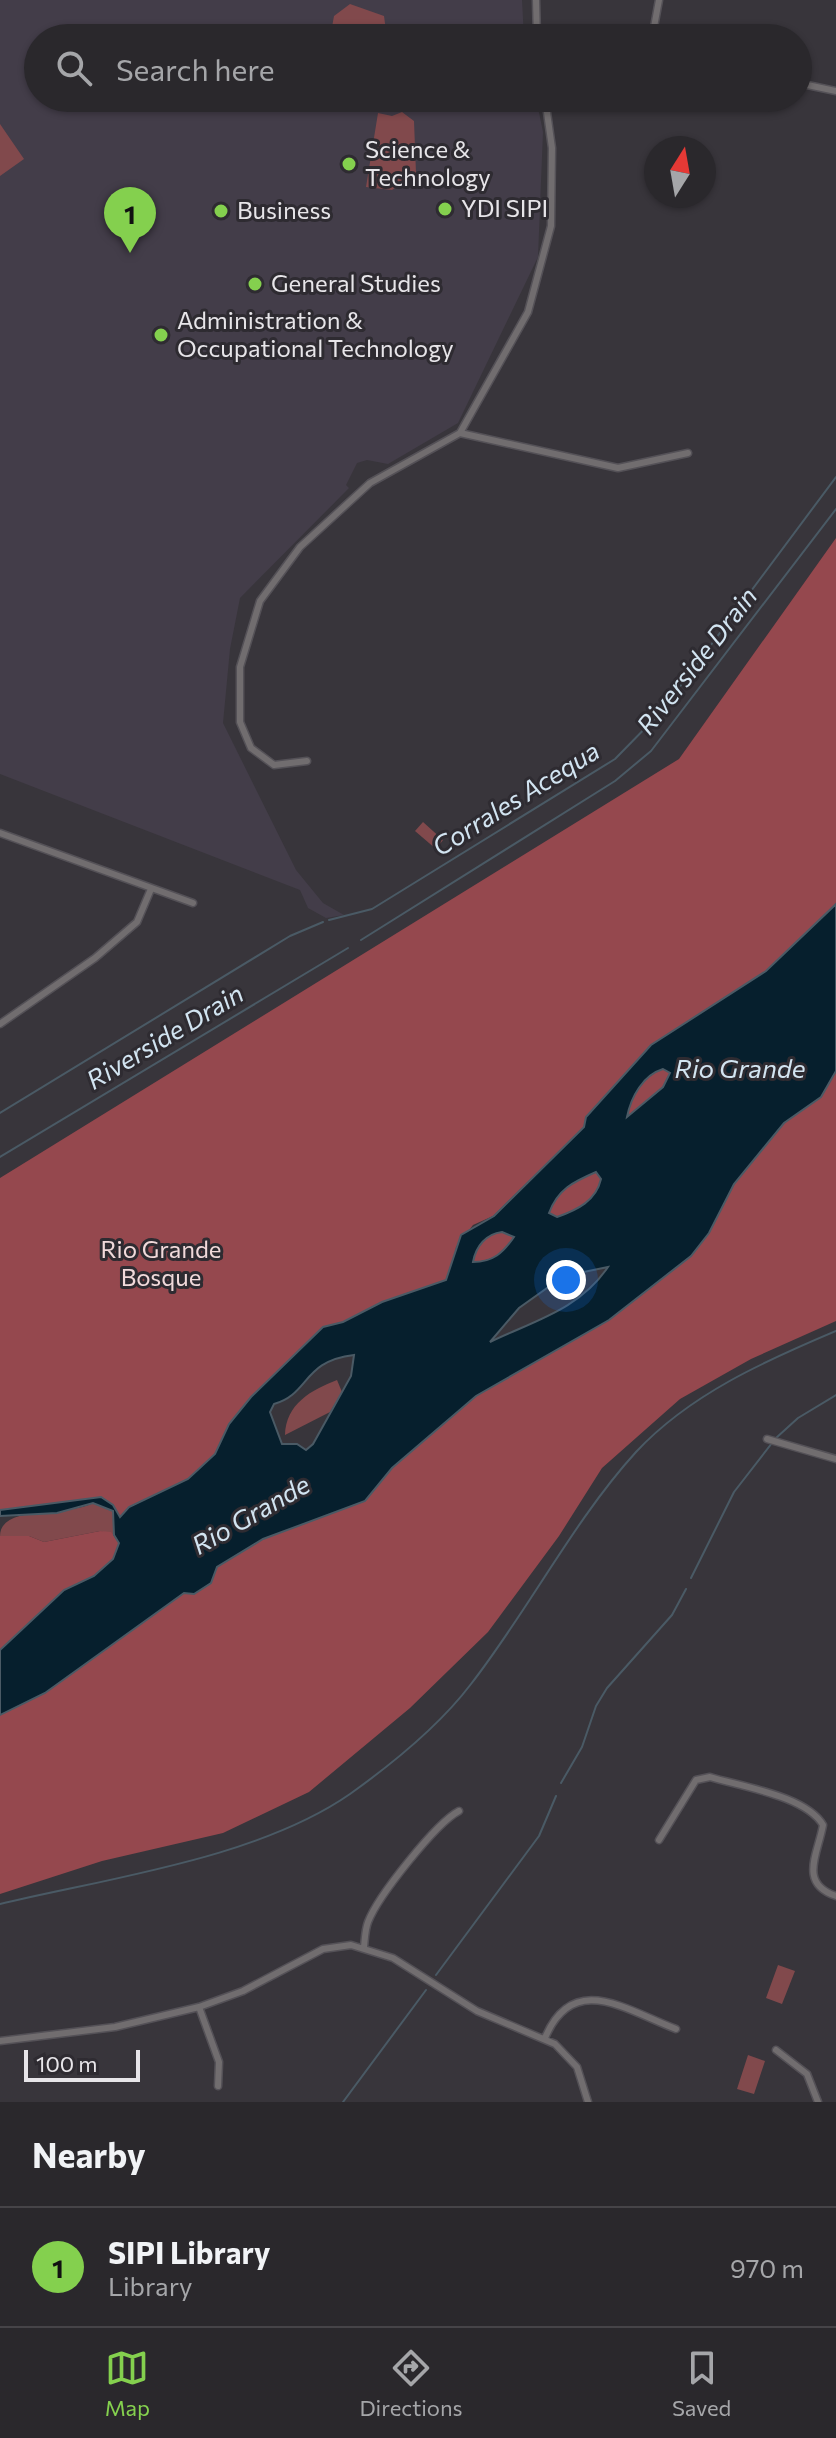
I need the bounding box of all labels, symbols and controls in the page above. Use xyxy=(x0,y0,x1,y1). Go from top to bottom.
search box xyxy=(24,24,812,112)
icon: search xyxy=(52,46,96,90)
text: Search here xyxy=(116,50,275,87)
place label: Science & Technology xyxy=(365,134,491,191)
north arrow xyxy=(644,136,716,208)
marker: Science & Technology xyxy=(340,155,358,173)
pin: 1 xyxy=(104,187,156,253)
place label: YDI SIPI xyxy=(461,193,548,222)
place label: Business xyxy=(237,195,331,224)
marker: YDI SIPI xyxy=(436,200,454,218)
marker: Business xyxy=(212,202,230,220)
place label: General Studies xyxy=(271,268,441,297)
marker: General Studies xyxy=(246,275,264,293)
place label: Administration & Occupational Technology xyxy=(177,305,454,362)
marker: Administration & Occupational Technology xyxy=(152,326,170,344)
water label: Riverside Drain xyxy=(629,581,763,740)
water label: Corrales Acequa xyxy=(426,734,605,862)
water label: Riverside Drain xyxy=(80,977,248,1095)
water label: Rio Grande xyxy=(674,1052,806,1083)
park label: Rio Grande Bosque xyxy=(101,1234,221,1291)
your location xyxy=(546,1260,586,1300)
water label: Rio Grande xyxy=(186,1467,315,1560)
scale bar xyxy=(24,2046,140,2082)
text: 100 m xyxy=(36,2050,98,2077)
text: Nearby xyxy=(32,2133,146,2175)
text: SIPI Library xyxy=(108,2233,270,2270)
text: 1 xyxy=(52,2252,64,2283)
text: 970 m xyxy=(730,2252,804,2283)
text: Library xyxy=(108,2270,193,2301)
tab: Map xyxy=(105,2346,150,2421)
tab: Directions xyxy=(359,2346,463,2421)
tab: Saved xyxy=(672,2346,731,2421)

